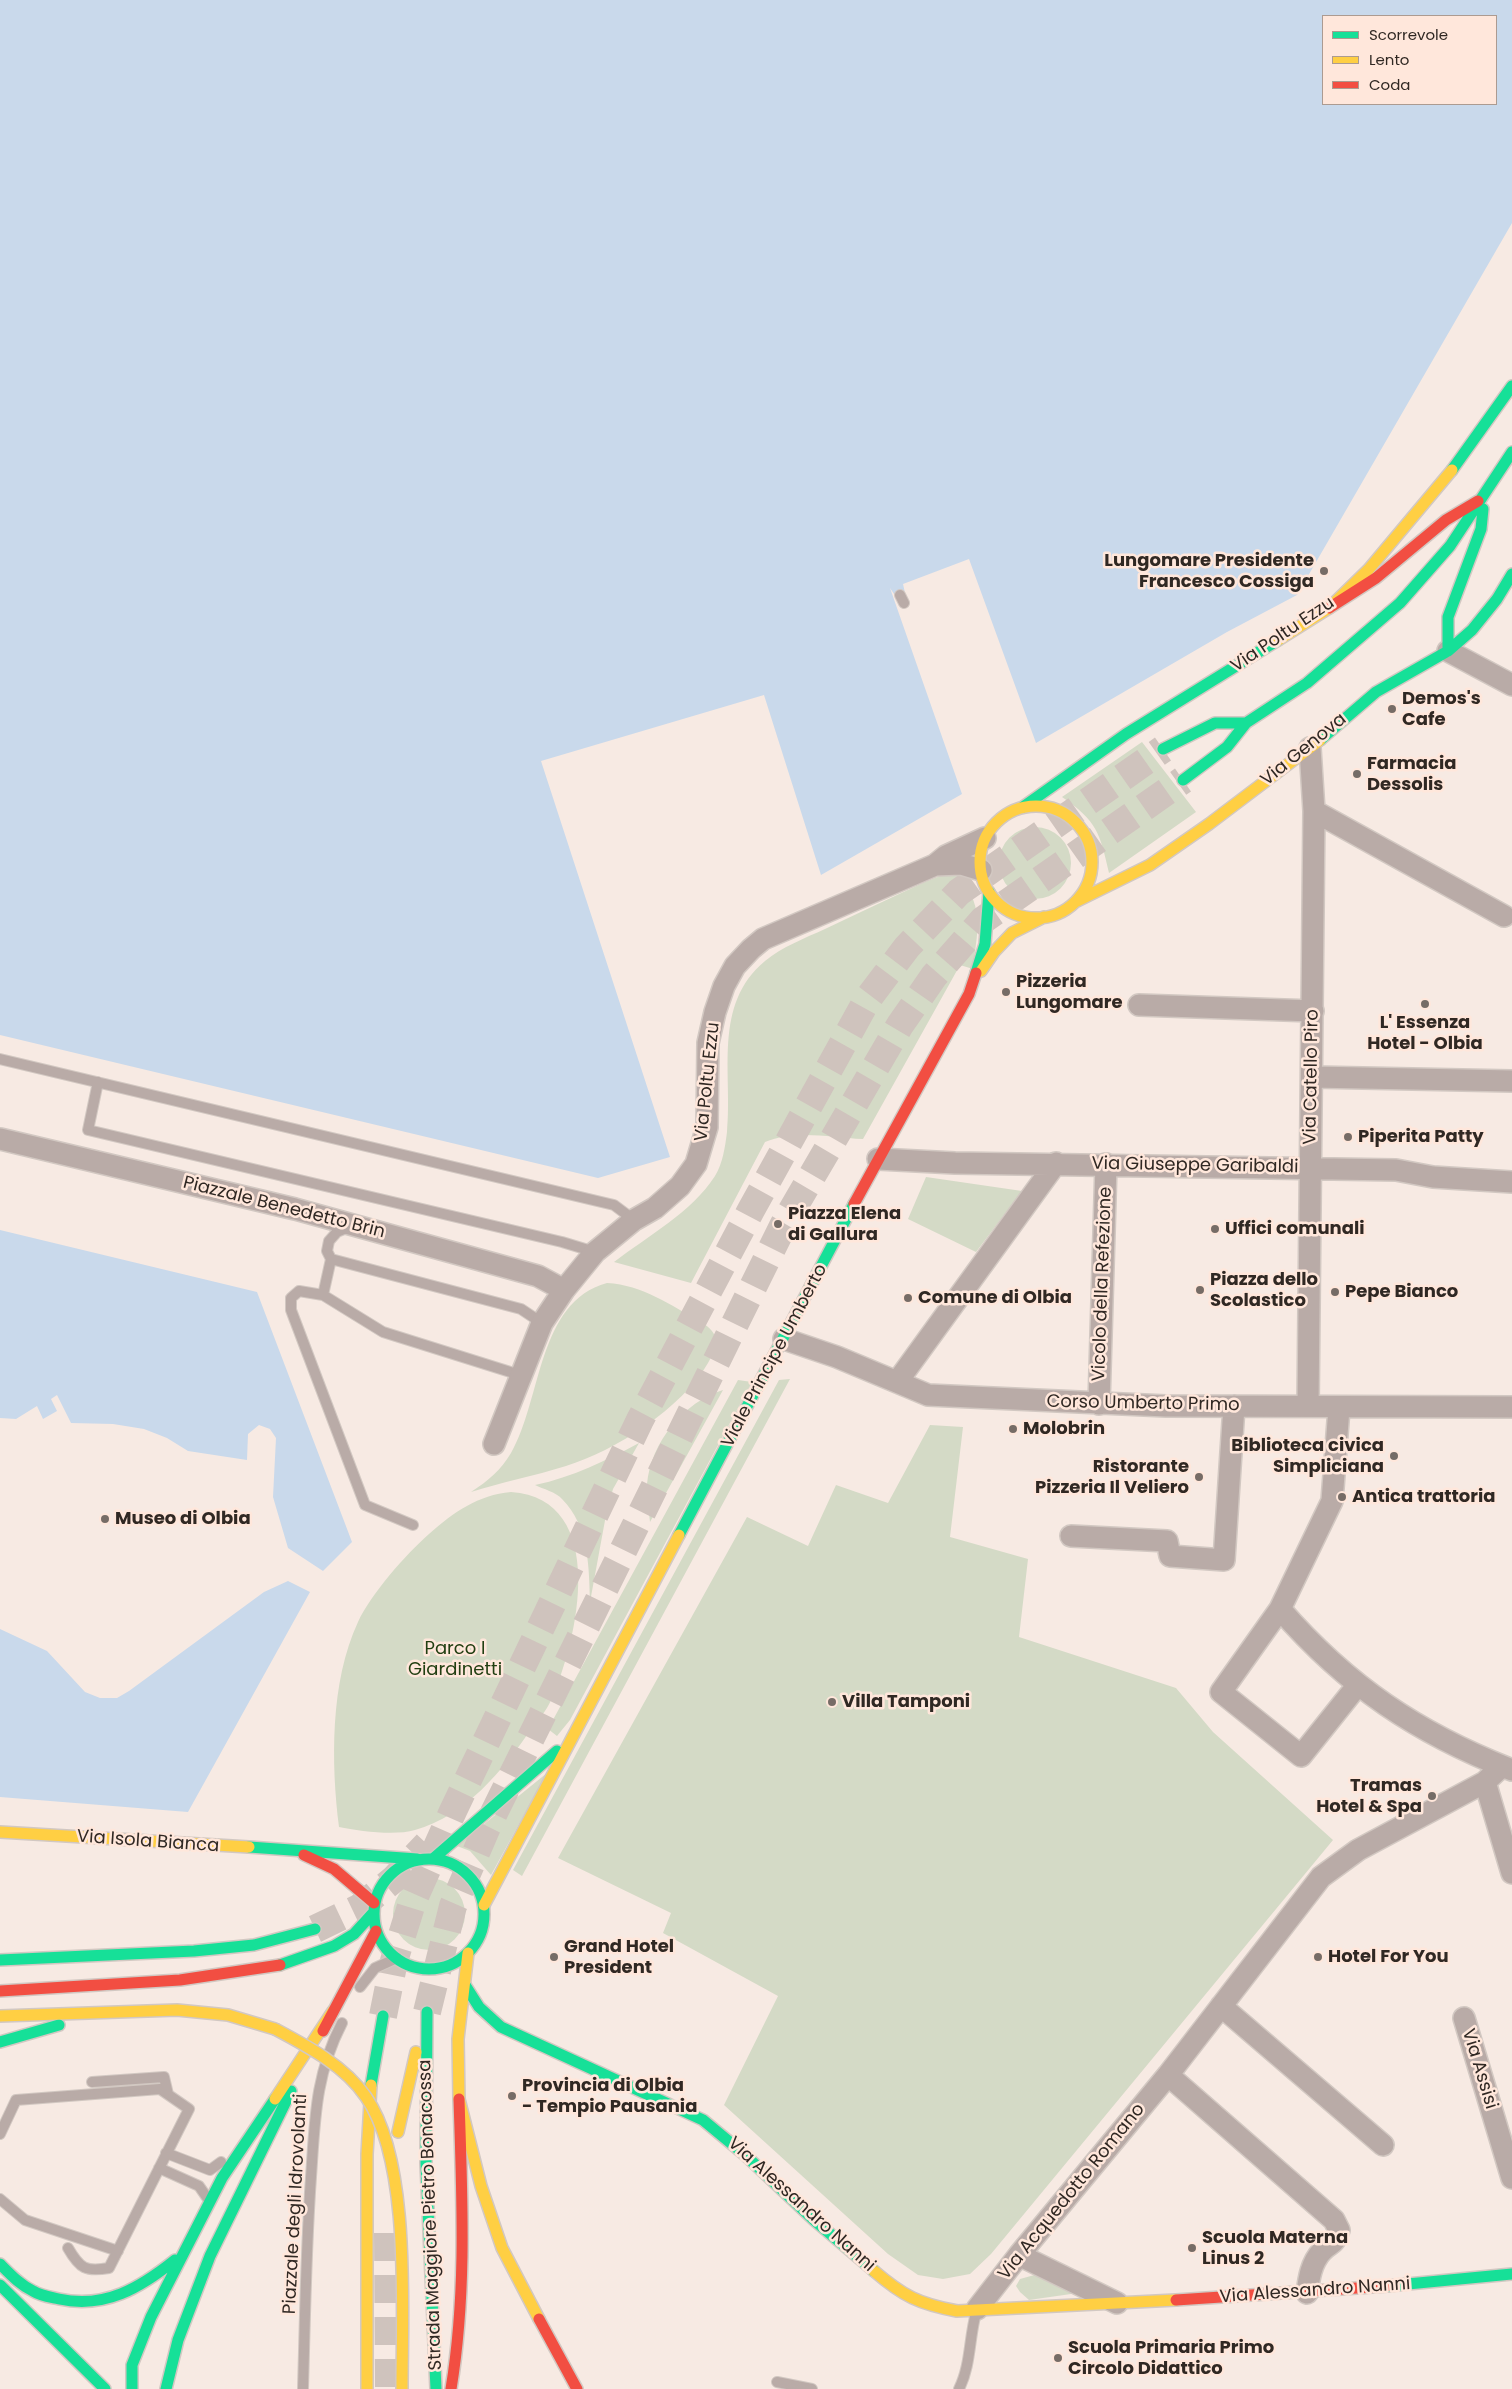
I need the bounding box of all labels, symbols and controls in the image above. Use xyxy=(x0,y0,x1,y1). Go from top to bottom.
legend xyxy=(1322,15,1497,105)
text: Scorrevole xyxy=(1369,24,1448,45)
text: Lento xyxy=(1369,49,1409,70)
text: Coda xyxy=(1369,74,1410,95)
place label: Lungomare Presidente Francesco Cossiga xyxy=(1104,550,1314,592)
marker: Lungomare Presidente Francesco Cossiga xyxy=(1318,565,1330,577)
street label: Via Poltu Ezzu xyxy=(1227,593,1339,677)
place label: Demos's Cafe xyxy=(1402,688,1481,731)
marker: Demos's Cafe xyxy=(1386,703,1398,715)
street label: Via Genova xyxy=(1257,709,1351,791)
place label: Farmacia Dessolis xyxy=(1367,753,1456,796)
marker: Farmacia Dessolis xyxy=(1351,768,1363,780)
place label: Pizzeria Lungomare xyxy=(1016,971,1123,1014)
marker: Pizzeria Lungomare xyxy=(1000,986,1012,998)
marker: L' Essenza Hotel - Olbia xyxy=(1419,998,1431,1010)
street label: Via Catello Piro xyxy=(1300,1009,1324,1145)
place label: L' Essenza Hotel - Olbia xyxy=(1367,1012,1483,1054)
street label: Via Poltu Ezzu xyxy=(691,1021,725,1143)
place label: Piperita Patty xyxy=(1358,1126,1484,1148)
marker: Piperita Patty xyxy=(1342,1131,1354,1143)
street label: Via Giuseppe Garibaldi xyxy=(1091,1153,1299,1179)
street label: Piazzale Benedetto Brin xyxy=(181,1172,387,1244)
street label: Vicolo della Refezione xyxy=(1089,1186,1117,1382)
place label: Piazza Elena di Gallura xyxy=(788,1203,901,1246)
marker: Piazza Elena di Gallura xyxy=(772,1218,784,1230)
place label: Uffici comunali xyxy=(1225,1218,1364,1240)
marker: Uffici comunali xyxy=(1209,1223,1221,1235)
street label: Viale Principe Umberto xyxy=(717,1261,833,1451)
place label: Piazza dello Scolastico xyxy=(1210,1269,1318,1312)
place label: Pepe Bianco xyxy=(1345,1281,1458,1303)
marker: Piazza dello Scolastico xyxy=(1194,1284,1206,1296)
marker: Pepe Bianco xyxy=(1329,1286,1341,1298)
place label: Comune di Olbia xyxy=(918,1287,1072,1309)
marker: Comune di Olbia xyxy=(902,1292,914,1304)
street label: Corso Umberto Primo xyxy=(1046,1392,1240,1416)
place label: Molobrin xyxy=(1023,1418,1105,1440)
marker: Molobrin xyxy=(1007,1423,1019,1435)
place label: Biblioteca civica Simpliciana xyxy=(1231,1435,1384,1478)
marker: Biblioteca civica Simpliciana xyxy=(1388,1450,1400,1462)
place label: Ristorante Pizzeria Il Veliero xyxy=(1035,1456,1189,1498)
marker: Ristorante Pizzeria Il Veliero xyxy=(1193,1471,1205,1483)
place label: Antica trattoria xyxy=(1352,1486,1495,1508)
marker: Antica trattoria xyxy=(1336,1491,1348,1503)
place label: Museo di Olbia xyxy=(115,1508,251,1530)
marker: Museo di Olbia xyxy=(99,1513,111,1525)
park label: Parco I Giardinetti xyxy=(408,1638,502,1680)
place label: Villa Tamponi xyxy=(842,1691,970,1713)
marker: Villa Tamponi xyxy=(826,1696,838,1708)
place label: Tramas Hotel & Spa xyxy=(1316,1775,1422,1818)
marker: Tramas Hotel & Spa xyxy=(1426,1790,1438,1802)
street label: Via Isola Bianca xyxy=(76,1826,220,1858)
place label: Grand Hotel President xyxy=(564,1936,674,1978)
place label: Hotel For You xyxy=(1328,1946,1449,1968)
marker: Grand Hotel President xyxy=(548,1951,560,1963)
marker: Hotel For You xyxy=(1312,1951,1324,1963)
street label: Via Assisi xyxy=(1457,2026,1501,2112)
street label: Strada Maggiore Pietro Bonacossa xyxy=(415,2059,447,2371)
place label: Provincia di Olbia - Tempio Pausania xyxy=(522,2075,697,2118)
marker: Provincia di Olbia - Tempio Pausania xyxy=(506,2090,518,2102)
street label: Piazzale degli Idrovolanti xyxy=(279,2093,313,2315)
street label: Via Acquedotto Romano xyxy=(994,2099,1150,2285)
street label: Via Alessandro Nanni xyxy=(723,2133,879,2277)
place label: Scuola Materna Linus 2 xyxy=(1202,2227,1348,2270)
marker: Scuola Materna Linus 2 xyxy=(1186,2242,1198,2254)
street label: Via Alessandro Nanni xyxy=(1219,2274,1411,2308)
place label: Scuola Primaria Primo Circolo Didattico xyxy=(1068,2337,1274,2380)
marker: Scuola Primaria Primo Circolo Didattico xyxy=(1052,2352,1064,2364)

